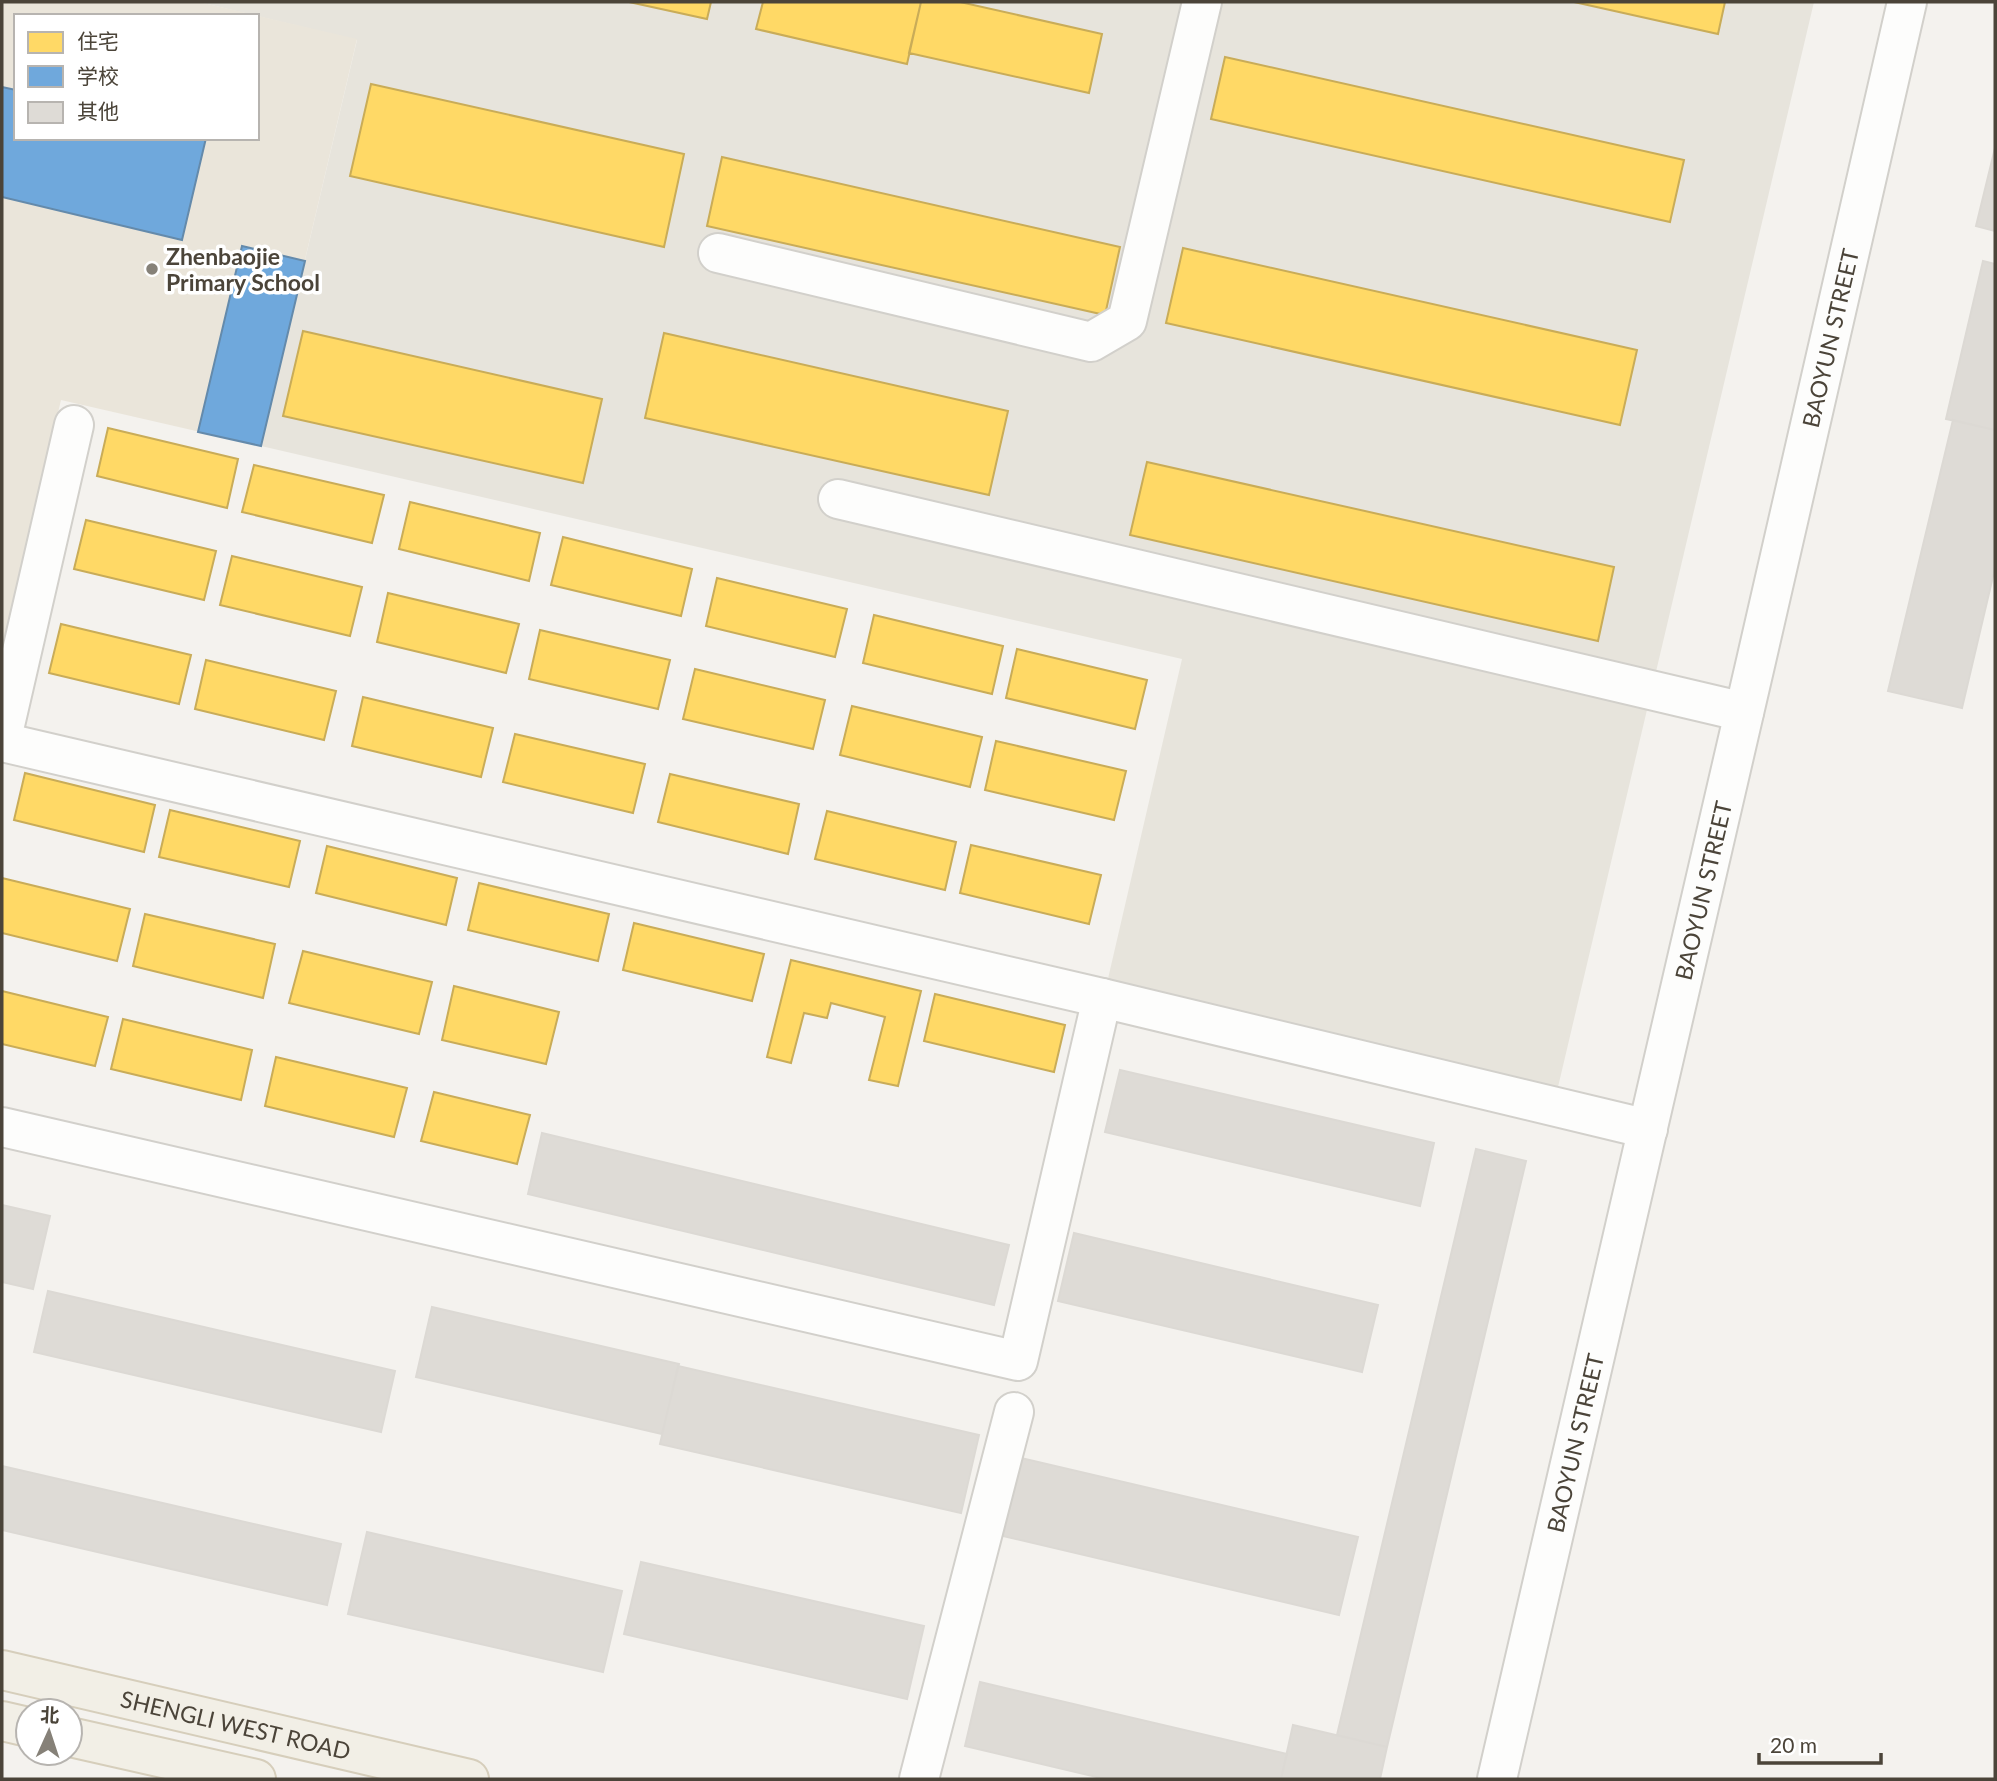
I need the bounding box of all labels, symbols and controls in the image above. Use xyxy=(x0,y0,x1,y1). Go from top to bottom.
legend xyxy=(14,14,259,140)
text: 住宅 xyxy=(77,28,119,53)
text: 学校 xyxy=(77,63,119,88)
text: 其他 xyxy=(77,98,119,123)
place label: Zhenbaojie Primary School xyxy=(166,242,320,296)
street label: BAOYUN STREET xyxy=(1796,245,1864,430)
marker: Zhenbaojie Primary School xyxy=(144,261,160,277)
street label: BAOYUN STREET xyxy=(1669,798,1737,983)
street label: BAOYUN STREET xyxy=(1541,1350,1609,1535)
street label: SHENGLI WEST ROAD xyxy=(118,1684,353,1765)
north arrow xyxy=(14,1697,84,1767)
text: 北 xyxy=(40,1703,60,1727)
scale bar xyxy=(1759,1722,1882,1766)
text: 20 m xyxy=(1770,1732,1817,1757)

